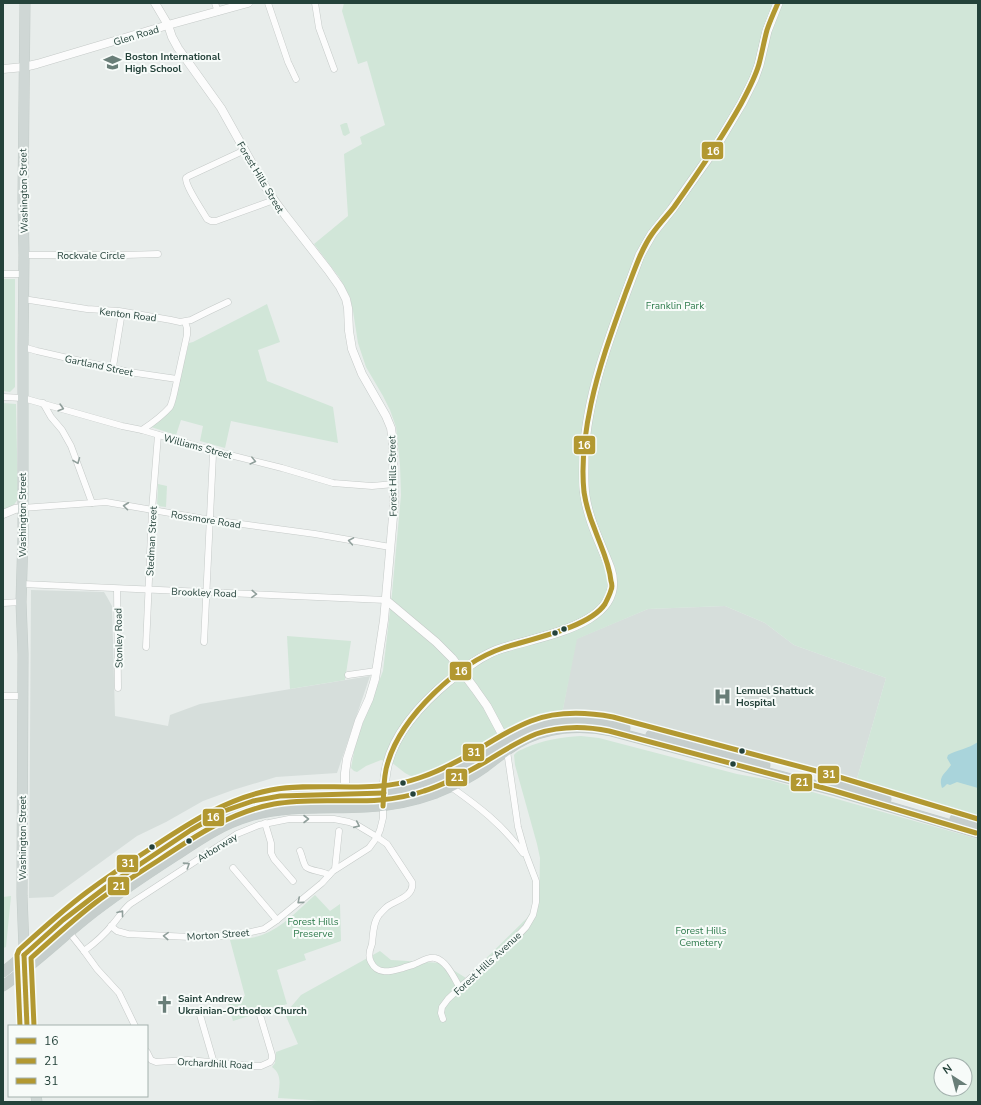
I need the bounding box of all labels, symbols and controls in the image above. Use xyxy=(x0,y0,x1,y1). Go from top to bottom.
street label: Glen Road xyxy=(112,22,161,50)
place label: Boston International High School xyxy=(125,50,221,76)
school or university icon: Boston International High School xyxy=(102,52,122,72)
street label: Forest Hills Street xyxy=(233,139,287,216)
line badge: 16 xyxy=(701,141,724,160)
text: 16 xyxy=(706,144,720,159)
street label: Washington Street xyxy=(16,148,32,233)
street label: Rockvale Circle xyxy=(57,249,125,263)
park label: Franklin Park xyxy=(646,299,705,313)
street label: Kenton Road xyxy=(98,305,158,325)
street label: Gartland Street xyxy=(63,352,135,380)
one-way arrow xyxy=(57,403,64,412)
street label: Williams Street xyxy=(162,431,234,463)
street label: Forest Hills Street xyxy=(385,435,401,517)
line badge: 16 xyxy=(573,435,596,455)
text: 16 xyxy=(577,438,591,453)
one-way arrow xyxy=(250,456,257,465)
one-way arrow xyxy=(72,457,80,464)
street label: Washington Street xyxy=(16,472,30,557)
one-way arrow xyxy=(123,501,129,510)
street label: Stedman Street xyxy=(143,505,161,576)
street label: Rossmore Road xyxy=(170,508,242,532)
one-way arrow xyxy=(348,537,354,545)
street label: Brookley Road xyxy=(171,585,237,601)
one-way arrow xyxy=(251,590,257,598)
street label: Stonley Road xyxy=(111,608,127,668)
unlabelled marker xyxy=(559,624,569,634)
unlabelled marker xyxy=(550,628,560,638)
line badge: 16 xyxy=(449,661,472,681)
text: 16 xyxy=(454,664,468,679)
place label: Lemuel Shattuck Hospital xyxy=(736,684,814,710)
hospital icon: Lemuel Shattuck Hospital xyxy=(713,686,733,706)
line badge: 31 xyxy=(462,743,485,762)
text: 31 xyxy=(467,745,481,760)
unlabelled marker xyxy=(737,746,747,756)
unlabelled marker xyxy=(728,759,738,769)
line badge: 31 xyxy=(817,765,840,784)
text: 31 xyxy=(822,767,836,782)
line badge: 21 xyxy=(445,768,468,787)
text: 21 xyxy=(450,770,464,785)
line badge: 21 xyxy=(790,773,813,792)
text: 21 xyxy=(795,775,809,790)
unlabelled marker xyxy=(398,778,408,788)
unlabelled marker xyxy=(408,789,418,799)
street label: Washington Street xyxy=(16,795,30,880)
line badge: 16 xyxy=(202,808,225,827)
text: 16 xyxy=(206,810,220,825)
one-way arrow xyxy=(303,815,309,823)
one-way arrow xyxy=(353,820,360,828)
street label: Arborway xyxy=(195,830,241,866)
unlabelled marker xyxy=(184,836,194,846)
unlabelled marker xyxy=(147,842,157,852)
line badge: 31 xyxy=(116,854,139,873)
text: 31 xyxy=(121,856,135,871)
one-way arrow xyxy=(183,863,190,870)
line badge: 21 xyxy=(107,876,130,896)
text: 21 xyxy=(112,879,126,894)
one-way arrow xyxy=(297,897,304,904)
one-way arrow xyxy=(117,911,124,918)
park label: Forest Hills Preserve xyxy=(287,915,339,941)
park label: Forest Hills Cemetery xyxy=(675,924,727,950)
street label: Morton Street xyxy=(186,926,250,944)
street label: Forest Hills Avenue xyxy=(451,929,525,999)
one-way arrow xyxy=(163,931,169,940)
place label: Saint Andrew Ukrainian-Orthodox Church xyxy=(178,992,307,1018)
church icon: Saint Andrew Ukrainian-Orthodox Church xyxy=(155,994,175,1014)
legend xyxy=(8,1025,148,1097)
text: 16 xyxy=(44,1033,58,1049)
text: 21 xyxy=(44,1053,58,1069)
street label: Orchardhill Road xyxy=(177,1055,253,1073)
north arrow xyxy=(933,1057,973,1097)
text: N xyxy=(940,1061,955,1078)
text: 31 xyxy=(44,1073,58,1089)

